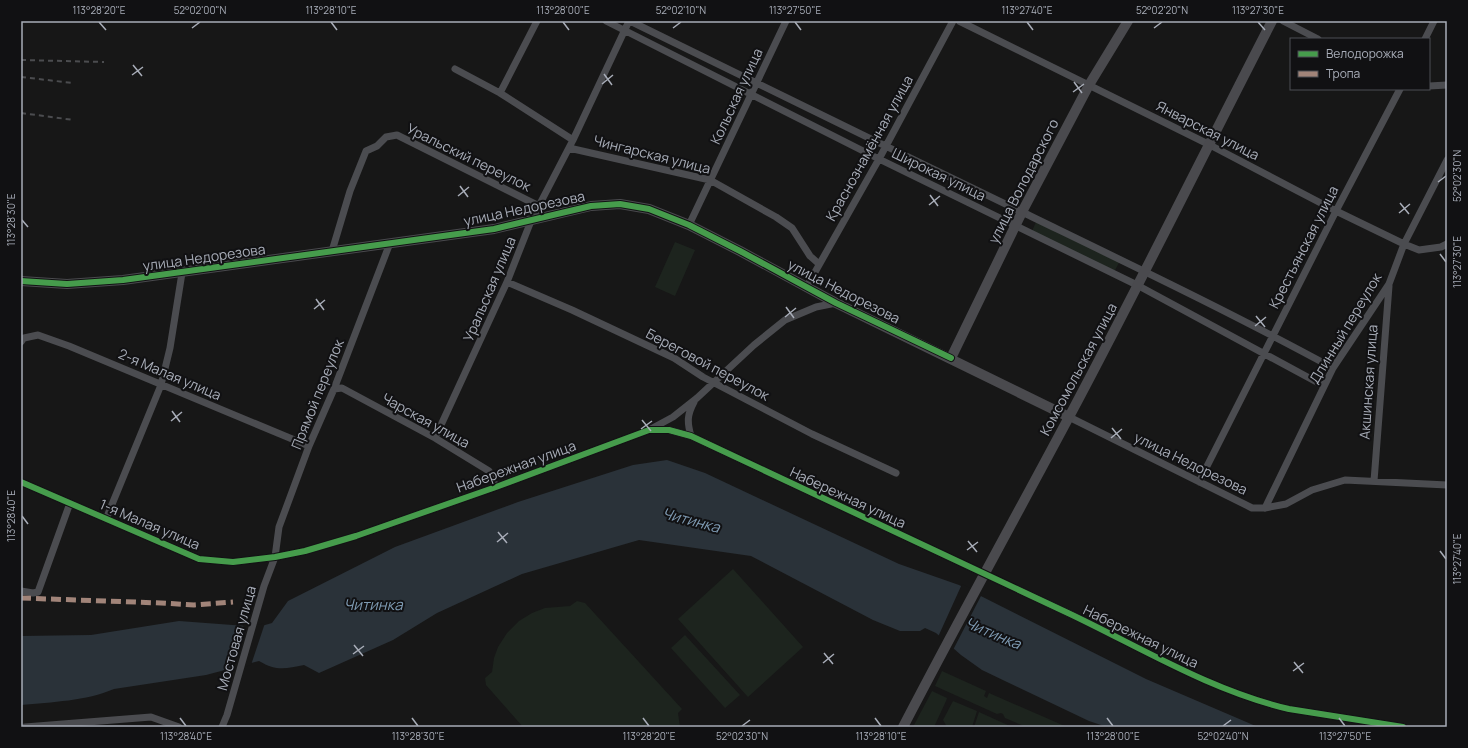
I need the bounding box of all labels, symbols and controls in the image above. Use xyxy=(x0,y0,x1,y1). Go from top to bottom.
text: 113°28'20"E xyxy=(73,3,126,17)
text: 52°02'00"N xyxy=(174,3,226,17)
text: 113°28'10"E xyxy=(305,3,357,17)
text: 113°28'00"E xyxy=(536,3,590,17)
text: 52°02'10"N xyxy=(656,3,706,17)
text: 113°27'50"E xyxy=(769,3,821,17)
text: 113°27'40"E xyxy=(1001,3,1053,17)
text: 52°02'20"N xyxy=(1136,3,1188,17)
text: 113°27'30"E xyxy=(1232,3,1284,17)
legend xyxy=(1290,38,1430,90)
street label: Кольская улица xyxy=(705,45,767,147)
text: Велодорожка xyxy=(1326,45,1404,62)
text: Тропа xyxy=(1326,65,1360,82)
street label: Краснознамённая улица xyxy=(821,72,917,224)
street label: Январская улица xyxy=(1153,96,1263,164)
street label: улица Володарского xyxy=(983,115,1063,247)
street label: Уральский переулок xyxy=(404,119,535,196)
street label: Чингарская улица xyxy=(591,130,713,178)
street label: Широкая улица xyxy=(889,143,989,205)
text: 52°02'30"N xyxy=(1450,150,1464,202)
street label: Крестьянская улица xyxy=(1264,182,1342,312)
street label: улица Недорезова xyxy=(462,186,586,230)
text: 113°28'30"E xyxy=(4,193,18,246)
street label: Уральская улица xyxy=(458,234,520,344)
text: 113°27'30"E xyxy=(1450,236,1464,288)
street label: улица Недорезова xyxy=(141,239,267,275)
street label: улица Недорезова xyxy=(785,254,903,328)
street label: Длинный переулок xyxy=(1304,268,1386,387)
street label: Комсомольская улица xyxy=(1035,299,1121,439)
street label: Береговой переулок xyxy=(643,323,774,405)
street label: Акшинская улица xyxy=(1355,324,1381,440)
street label: Прямой переулок xyxy=(286,335,348,452)
street label: 2-я Малая улица xyxy=(116,344,224,404)
street label: Чарская улица xyxy=(379,388,473,452)
street label: улица Недорезова xyxy=(1131,427,1251,499)
street label: Набережная улица xyxy=(454,436,578,496)
street label: Набережная улица xyxy=(787,462,909,532)
text: 113°28'40"E xyxy=(4,490,18,542)
street label: 1-я Малая улица xyxy=(97,494,203,554)
water label: Читинка xyxy=(660,502,723,538)
text: 113°27'40"E xyxy=(1450,533,1464,585)
street label: Мостовая улица xyxy=(212,583,260,693)
water label: Читинка xyxy=(343,594,403,615)
street label: Набережная улица xyxy=(1080,600,1202,672)
water label: Читинка xyxy=(962,612,1025,654)
text: 113°28'40"E xyxy=(160,729,212,743)
text: 113°28'30"E xyxy=(392,729,445,743)
text: 113°28'20"E xyxy=(623,729,676,743)
text: 52°02'30"N xyxy=(716,729,768,743)
text: 113°28'10"E xyxy=(855,729,907,743)
text: 113°28'00"E xyxy=(1086,729,1140,743)
text: 52°02'40"N xyxy=(1197,729,1249,743)
text: 113°27'50"E xyxy=(1319,729,1371,743)

